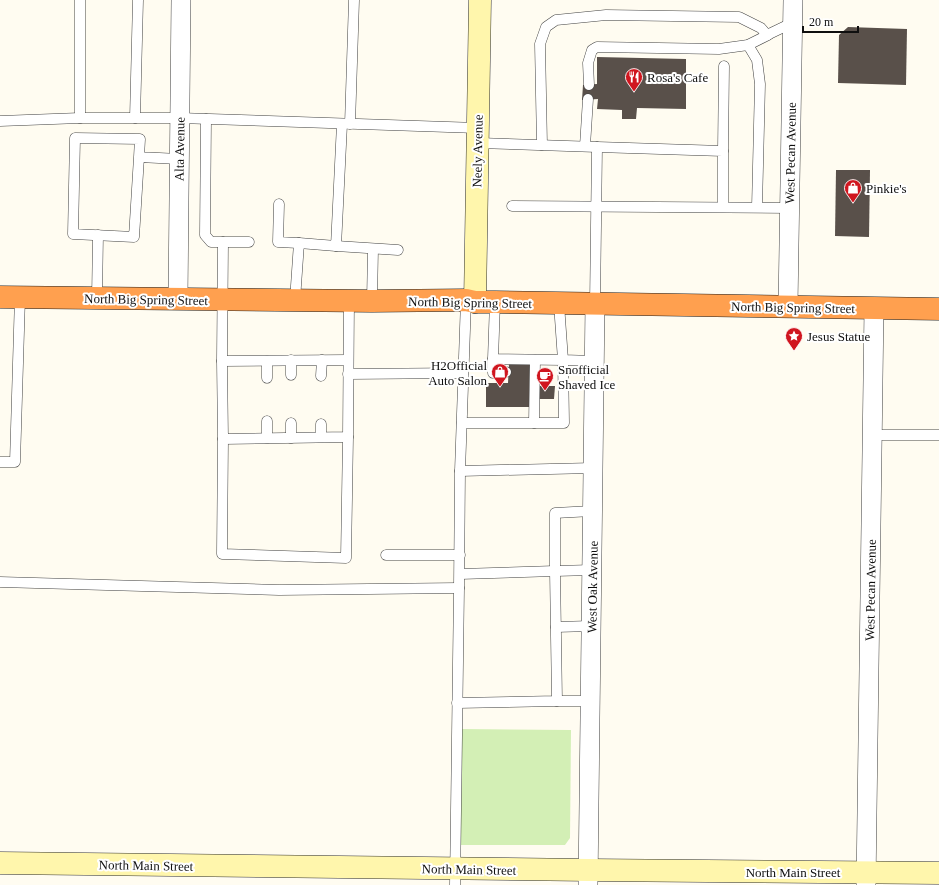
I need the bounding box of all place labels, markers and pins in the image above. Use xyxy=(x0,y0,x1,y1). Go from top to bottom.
restaurant icon: Rosa's Cafe xyxy=(624,67,644,92)
place label: Rosa's Cafe xyxy=(647,70,708,85)
shop icon: Pinkie's xyxy=(843,178,863,203)
place label: Pinkie's xyxy=(866,181,907,196)
place icon: Jesus Statue xyxy=(784,326,804,351)
place label: Jesus Statue xyxy=(807,329,870,344)
place label: H2Official Auto Salon xyxy=(428,358,487,388)
shop icon: H2Official Auto Salon xyxy=(490,362,510,387)
place label: Snofficial Shaved Ice xyxy=(558,362,616,392)
cafe icon: Snofficial Shaved Ice xyxy=(535,366,555,391)

